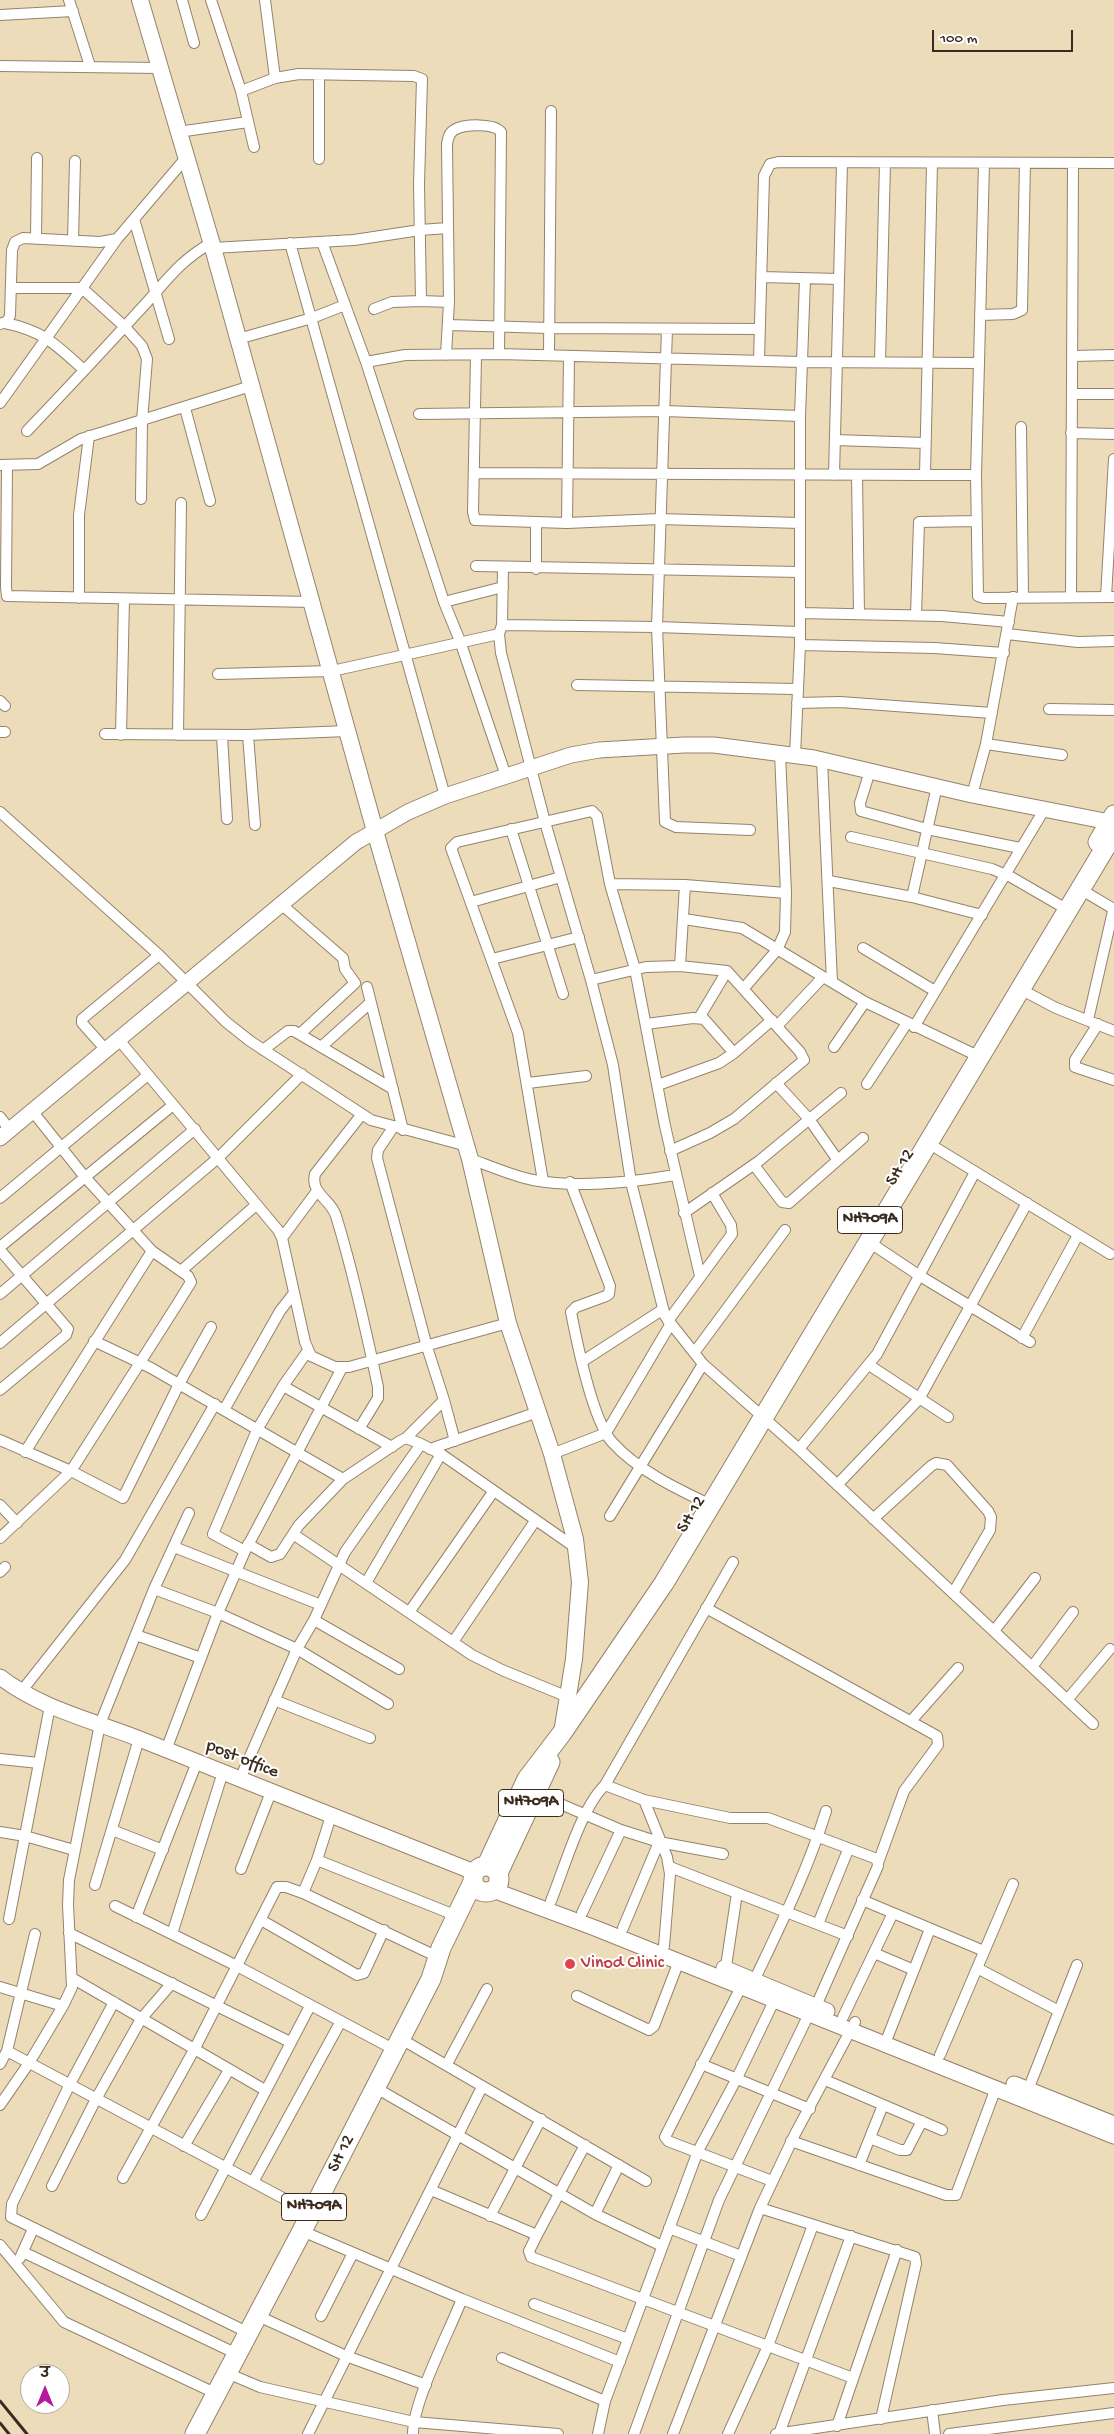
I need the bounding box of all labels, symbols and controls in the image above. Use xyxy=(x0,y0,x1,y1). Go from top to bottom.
scale bar xyxy=(934,20,1075,52)
text: 100 m xyxy=(940,30,977,48)
street label: SH 12 xyxy=(882,1146,920,1190)
road number: NH709A xyxy=(838,1206,902,1234)
street label: SH 12 xyxy=(673,1493,711,1537)
street label: post office xyxy=(203,1736,281,1784)
road number: NH709A xyxy=(498,1790,564,1816)
place label: Vinod Clinic xyxy=(581,1953,664,1975)
marker: Vinod Clinic xyxy=(563,1957,577,1971)
street label: SH 12 xyxy=(324,2132,360,2176)
road number: NH709A xyxy=(282,2194,346,2220)
north arrow xyxy=(20,2364,70,2414)
text: उ xyxy=(40,2366,50,2383)

